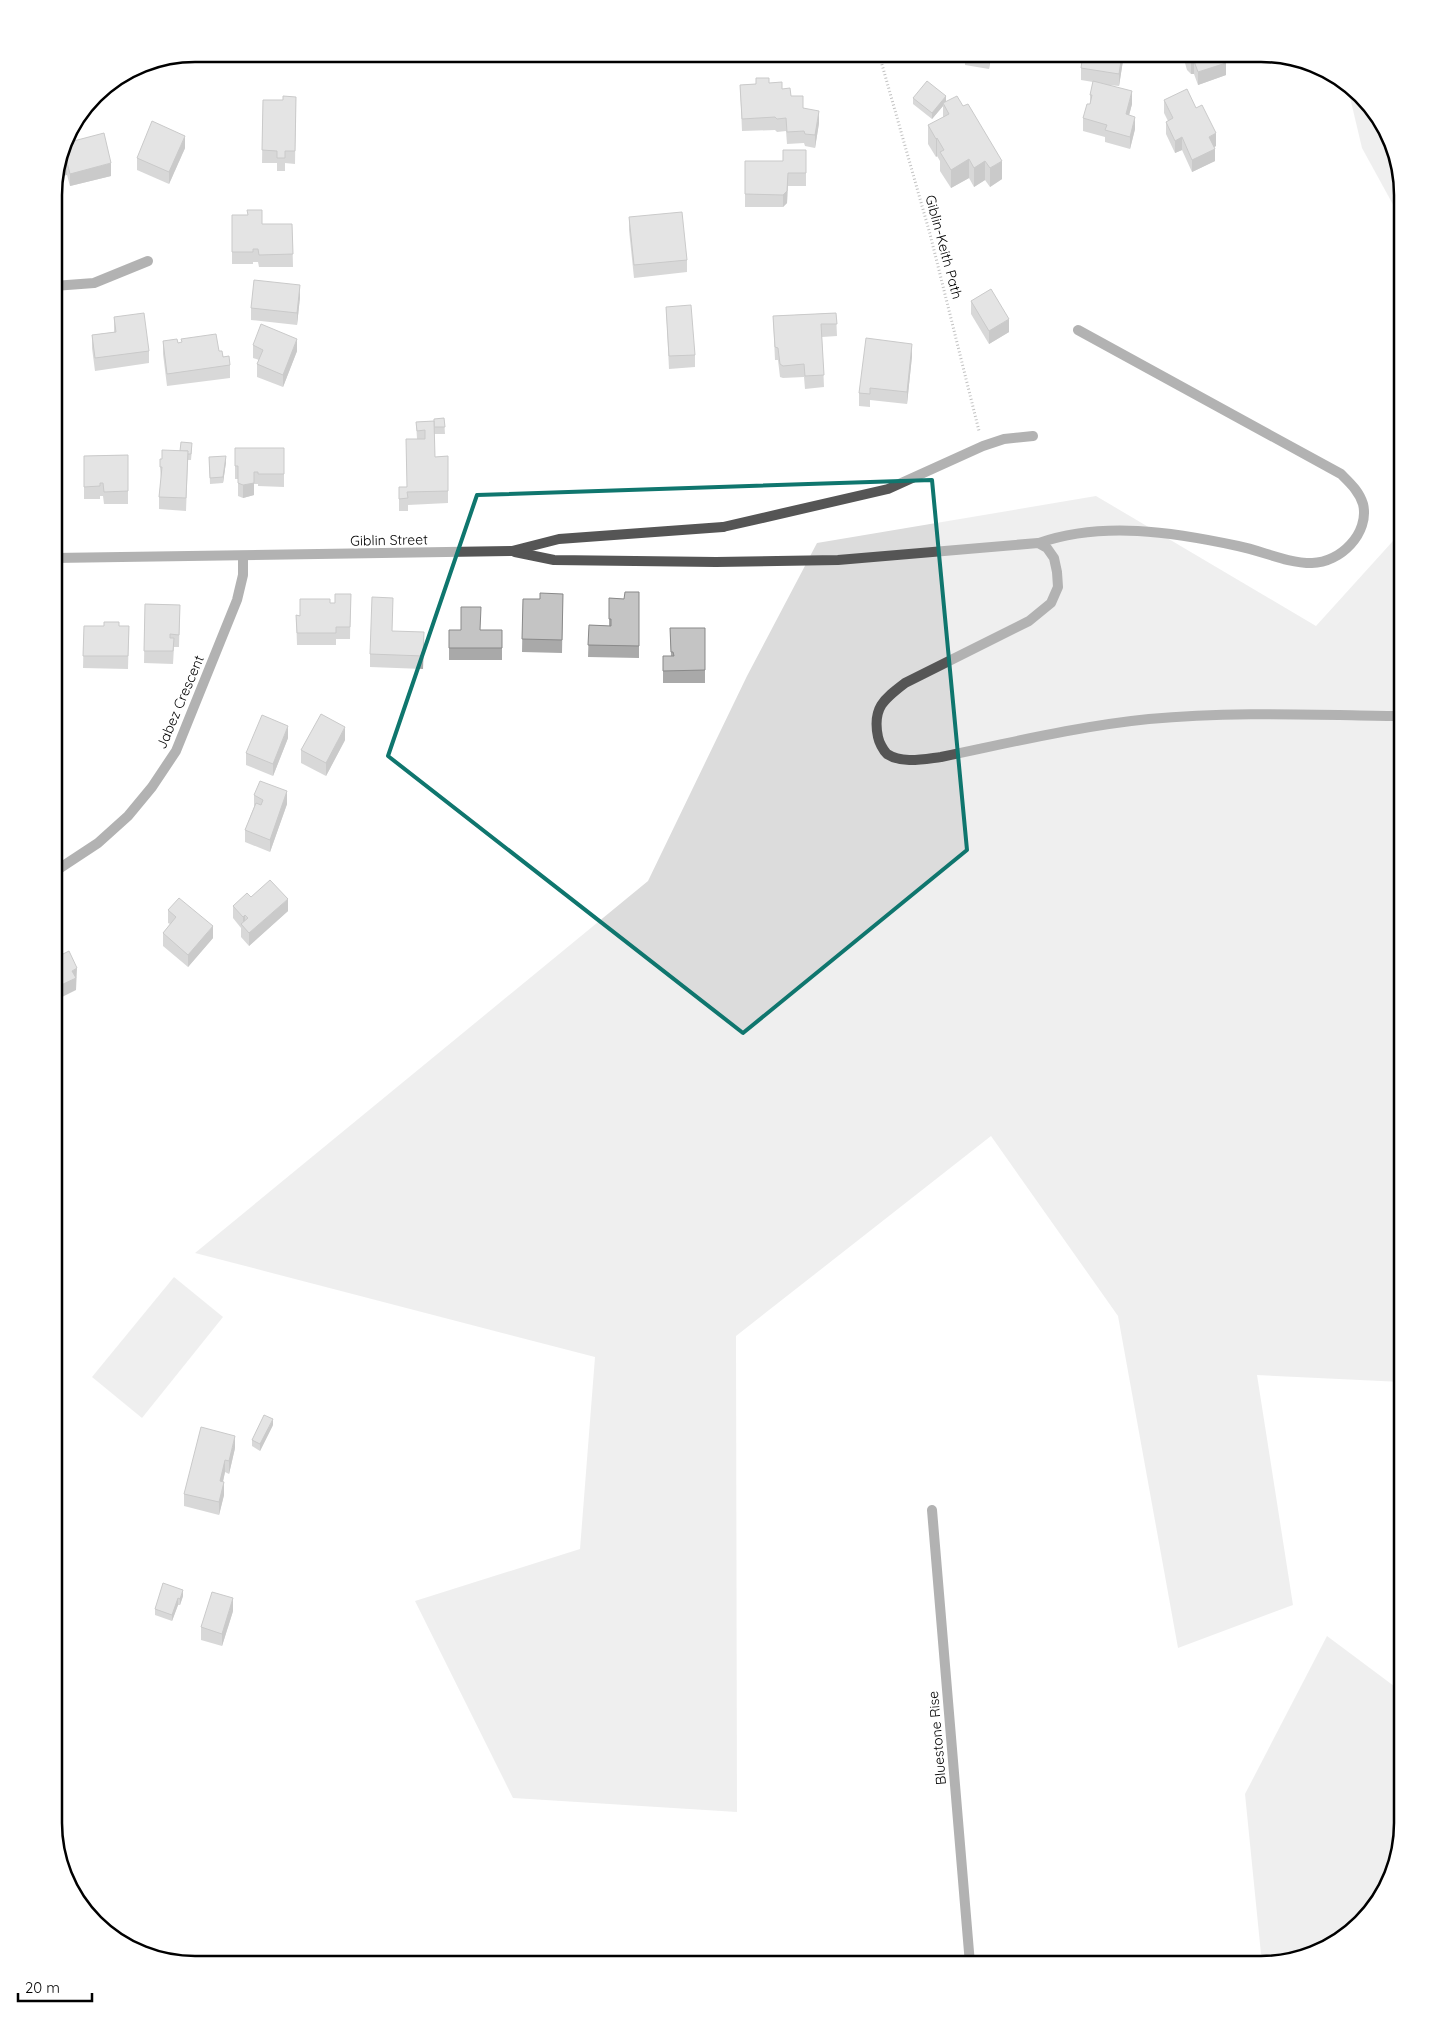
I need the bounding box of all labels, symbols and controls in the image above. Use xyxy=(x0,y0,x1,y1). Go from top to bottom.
street label: Giblin-Keith Path xyxy=(921,193,967,301)
street label: Giblin Street xyxy=(350,530,428,550)
street label: Jabez Crescent xyxy=(152,652,208,752)
street label: Bluestone Rise xyxy=(924,1690,950,1786)
scale bar xyxy=(18,1970,91,2002)
text: 20 m xyxy=(25,1978,60,1997)

